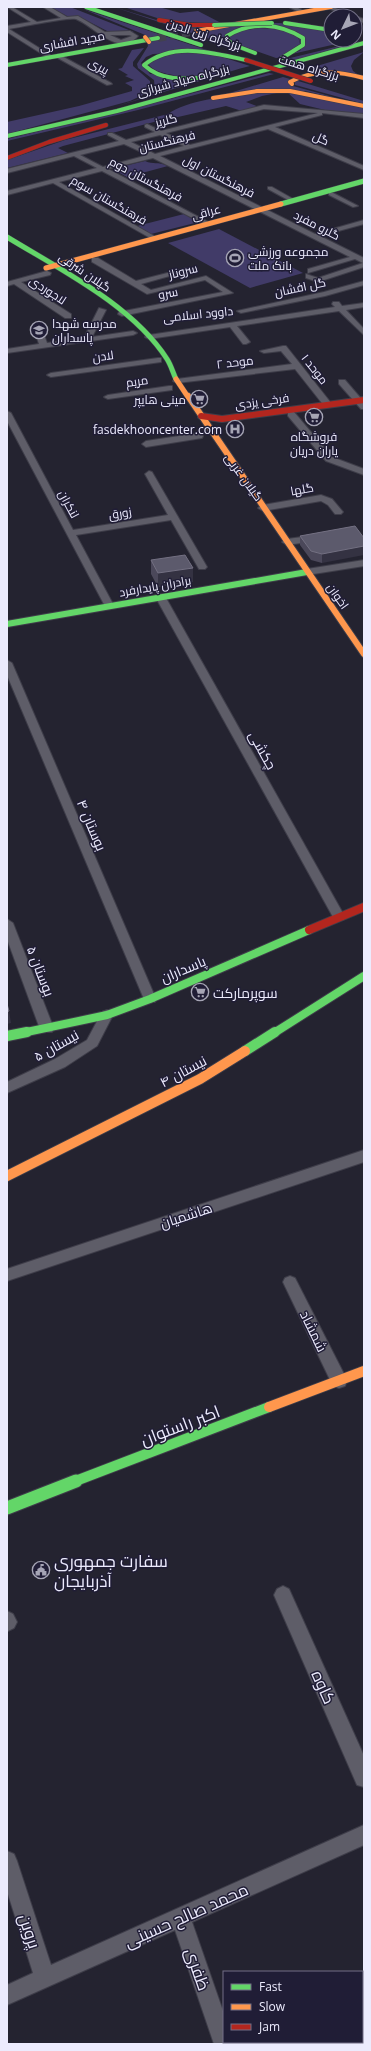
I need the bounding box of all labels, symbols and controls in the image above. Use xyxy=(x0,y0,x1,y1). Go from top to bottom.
north arrow xyxy=(323,8,363,48)
street label: بزرگراه زین الدین xyxy=(165,14,243,54)
street label: مجید افشاری xyxy=(38,27,106,55)
text: N xyxy=(327,27,344,44)
street label: بزرگراه همت xyxy=(277,50,341,84)
street label: پیری xyxy=(85,53,113,80)
street label: بزرگراه صیاد شیرازی xyxy=(135,59,231,101)
street label: گلریز xyxy=(152,109,179,131)
street label: فرهنگستان xyxy=(137,126,197,156)
street label: گل xyxy=(310,127,332,149)
street label: فرهنگستان اول xyxy=(180,151,258,201)
street label: فرهنگستان دوم xyxy=(106,153,186,205)
street label: فرهنگستان سوم xyxy=(68,171,150,229)
street label: عراقی xyxy=(190,200,222,224)
street label: گلرو مفرد xyxy=(291,206,343,244)
place label: مجموعه ورزشی بانک ملت xyxy=(248,243,329,274)
street label: گیلان شرقی xyxy=(56,248,114,296)
sports icon: مجموعه ورزشی بانک ملت xyxy=(225,248,245,268)
street label: سروناز xyxy=(166,259,199,283)
street label: لاجوردی xyxy=(26,272,70,308)
street label: گل افشان xyxy=(273,273,327,301)
street label: سرو xyxy=(157,283,179,303)
street label: داوود اسلامی xyxy=(162,302,234,326)
place label: مدرسه شهدا پاسداران xyxy=(52,315,117,347)
school or university icon: مدرسه شهدا پاسداران xyxy=(29,320,49,340)
street label: لادن xyxy=(91,346,115,366)
street label: موحد ۱ xyxy=(298,350,332,388)
street label: موحد ۲ xyxy=(216,351,254,373)
street label: مریم xyxy=(125,371,149,391)
supermarket icon: مینی هایپر xyxy=(189,389,209,409)
street label: فرخی یزدی xyxy=(234,389,290,413)
place label: مینی هایپر xyxy=(133,391,186,409)
supermarket icon: فروشگاه یاران دریان xyxy=(304,407,324,427)
hospital icon: fasdekhooncenter.com xyxy=(225,419,245,439)
place label: fasdekhooncenter.com xyxy=(93,421,222,438)
place label: فروشگاه یاران دریان xyxy=(290,428,339,459)
street label: گیلان غربی xyxy=(221,450,267,504)
street label: گلها xyxy=(289,479,315,499)
street label: لنکران xyxy=(55,487,83,521)
street label: زورق xyxy=(107,503,133,523)
street label: برادران پایدارفرد xyxy=(118,571,192,602)
street label: اخوان xyxy=(323,580,353,612)
street label: چکشی xyxy=(244,727,281,773)
street label: بوستان ۴ xyxy=(73,796,111,854)
street label: بوستان ۵ xyxy=(23,943,59,999)
street label: پاسداران xyxy=(157,951,209,988)
supermarket icon: سوپرمارکت xyxy=(190,982,210,1002)
place label: سوپرمارکت xyxy=(213,983,278,1003)
street label: نیستان ۵ xyxy=(30,1025,82,1065)
street label: نیستان ۴ xyxy=(156,1051,210,1091)
street label: هاشمیان xyxy=(157,1198,215,1232)
street label: شمشاد xyxy=(296,1307,332,1355)
street label: اکبر راستوان xyxy=(137,1399,223,1451)
place label: سفارت جمهوری آذربایجان xyxy=(54,1549,168,1592)
public building icon: سفارت جمهوری آذربایجان xyxy=(31,1560,51,1580)
street label: کاوه xyxy=(306,1666,342,1708)
street label: محمد صالح حسینی xyxy=(120,1877,252,1954)
street label: پروین xyxy=(13,1911,47,1952)
street label: ظفری xyxy=(180,1945,216,1993)
legend xyxy=(223,1971,363,2043)
text: Fast xyxy=(259,1978,282,1995)
text: Slow xyxy=(259,1998,286,2015)
text: Jam xyxy=(258,2018,280,2035)

